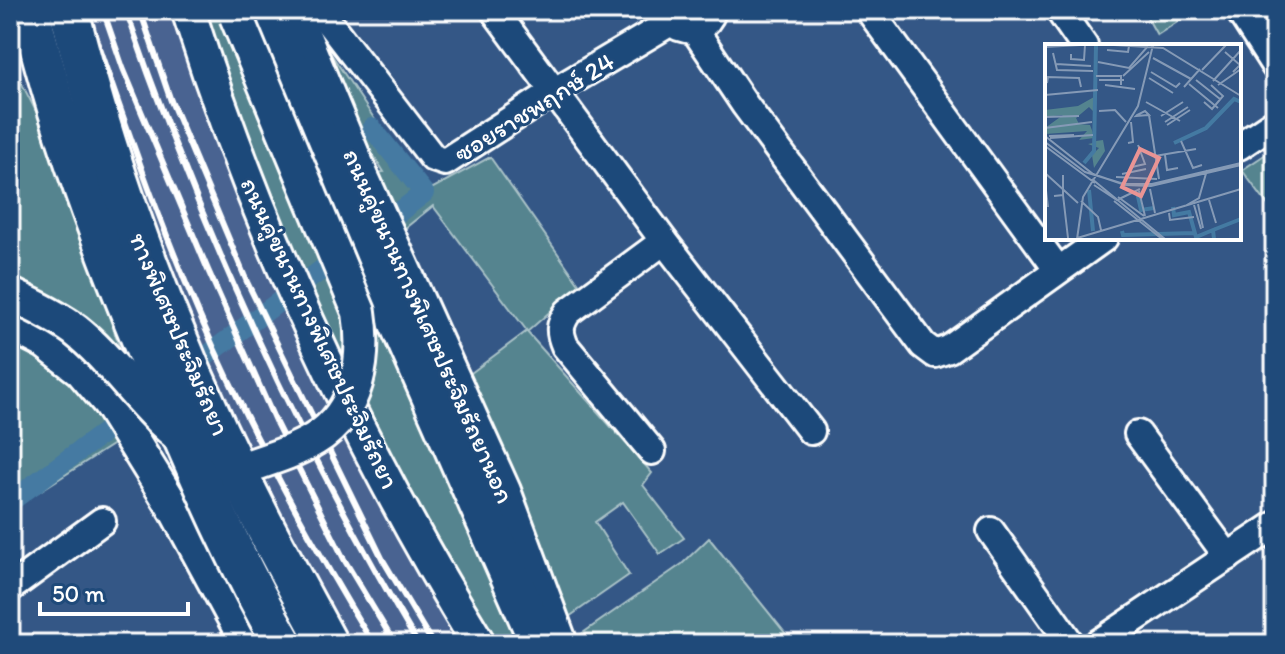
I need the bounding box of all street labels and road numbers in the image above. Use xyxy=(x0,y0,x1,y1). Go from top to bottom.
street label: ซอยราชพฤกษ์ 24 xyxy=(448,45,620,169)
street label: ถนนคู่ขนานทางพิเศษประจิมรัถยานอก xyxy=(334,144,522,509)
street label: ถนนคู่ขนานทางพิเศษประจิมรัถยา xyxy=(232,172,406,495)
street label: ทางพิเศษประจิมรัถยา xyxy=(123,228,237,440)

